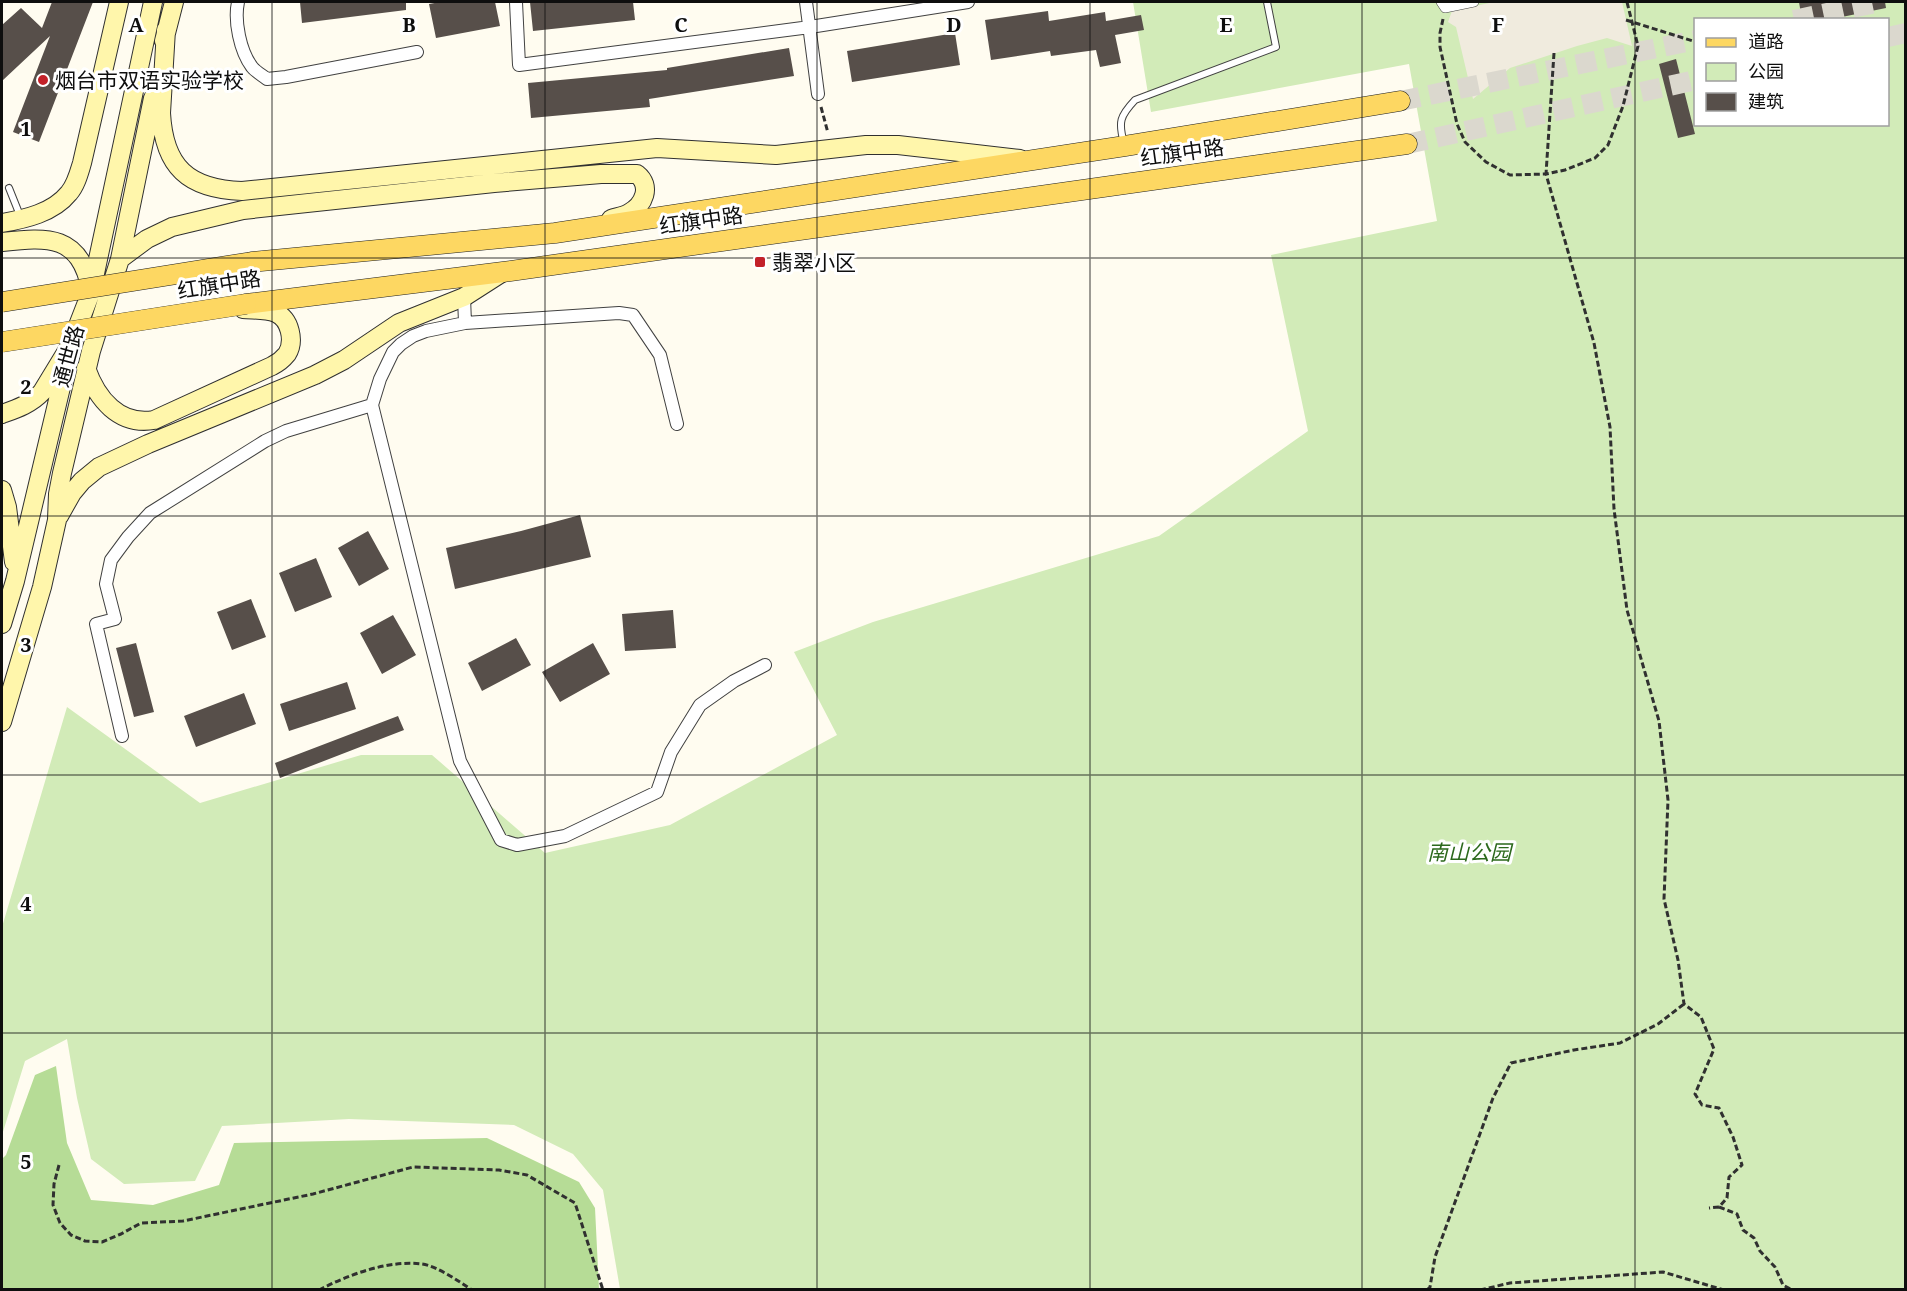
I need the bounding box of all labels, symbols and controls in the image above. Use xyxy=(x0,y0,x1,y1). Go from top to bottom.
text: A xyxy=(128,11,144,38)
text: B xyxy=(402,11,416,38)
text: C xyxy=(674,11,688,38)
text: D xyxy=(946,11,962,38)
text: E xyxy=(1219,11,1233,38)
text: F xyxy=(1492,11,1504,38)
legend xyxy=(1694,18,1889,126)
text: 道路 xyxy=(1748,29,1784,53)
text: 公园 xyxy=(1748,59,1784,83)
place label: 烟台市双语实验学校 xyxy=(55,66,244,94)
marker: 烟台市双语实验学校 xyxy=(36,73,50,87)
text: 建筑 xyxy=(1748,89,1784,113)
text: 1 xyxy=(20,115,32,142)
street label: 红旗中路 xyxy=(1138,132,1226,172)
street label: 红旗中路 xyxy=(657,200,745,240)
place label: 翡翠小区 xyxy=(772,248,856,276)
marker: 翡翠小区 xyxy=(753,255,767,269)
street label: 红旗中路 xyxy=(175,264,263,304)
street label: 通世路 xyxy=(46,322,90,390)
text: 2 xyxy=(20,373,32,400)
text: 3 xyxy=(20,631,32,658)
park label: 南山公园 xyxy=(1427,838,1514,866)
text: 4 xyxy=(20,890,32,917)
text: 5 xyxy=(20,1148,32,1175)

